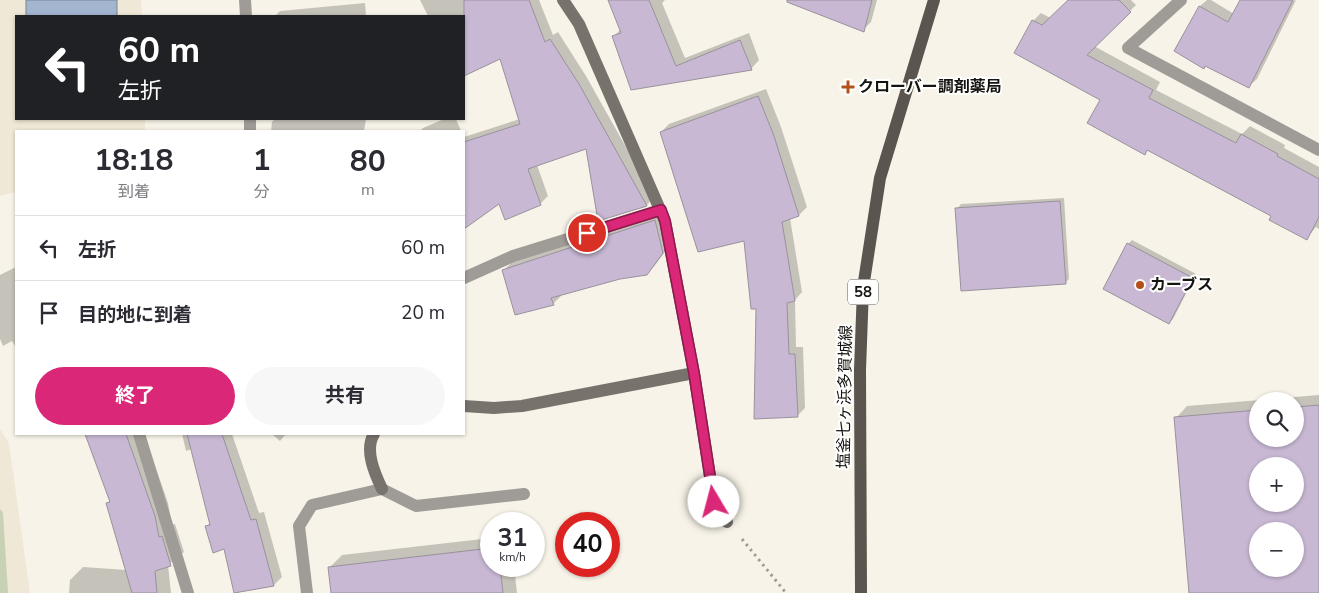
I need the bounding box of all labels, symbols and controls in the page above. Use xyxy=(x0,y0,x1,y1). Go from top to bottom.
text: 60 m xyxy=(118,27,200,74)
icon: left xyxy=(35,35,100,100)
text: 左折 xyxy=(118,76,162,106)
place label: クローバー調剤薬局 xyxy=(858,76,1002,98)
marker: クローバー調剤薬局 xyxy=(842,81,854,93)
text: 18:18 xyxy=(94,140,174,181)
text: 1 xyxy=(253,140,271,181)
text: 80 xyxy=(350,141,386,182)
text: m xyxy=(361,179,375,201)
text: 到着 xyxy=(118,181,150,203)
text: 分 xyxy=(254,181,270,203)
pin xyxy=(566,212,608,254)
icon: arrive xyxy=(573,219,601,247)
icon: left xyxy=(35,234,63,262)
text: 60 m xyxy=(401,235,445,261)
text: 左折 xyxy=(78,237,116,263)
place label: カーブス xyxy=(1150,274,1213,296)
marker: カーブス xyxy=(1134,279,1146,291)
road number: 58 xyxy=(848,280,878,304)
icon: arrive xyxy=(35,299,63,327)
text: 20 m xyxy=(401,300,445,326)
text: 目的地に到着 xyxy=(78,302,192,328)
street label: 塩釜七ヶ浜多賀城線 xyxy=(833,325,857,469)
button: 終了 xyxy=(35,367,235,425)
button: 共有 xyxy=(245,367,445,425)
map controls xyxy=(1249,392,1304,577)
button: search xyxy=(1249,392,1304,447)
button: + xyxy=(1249,457,1304,512)
position arrow xyxy=(687,475,739,527)
speed limit sign: 40 xyxy=(555,512,620,577)
text: 31 xyxy=(497,521,528,555)
button: − xyxy=(1249,522,1304,577)
text: km/h xyxy=(499,549,526,565)

